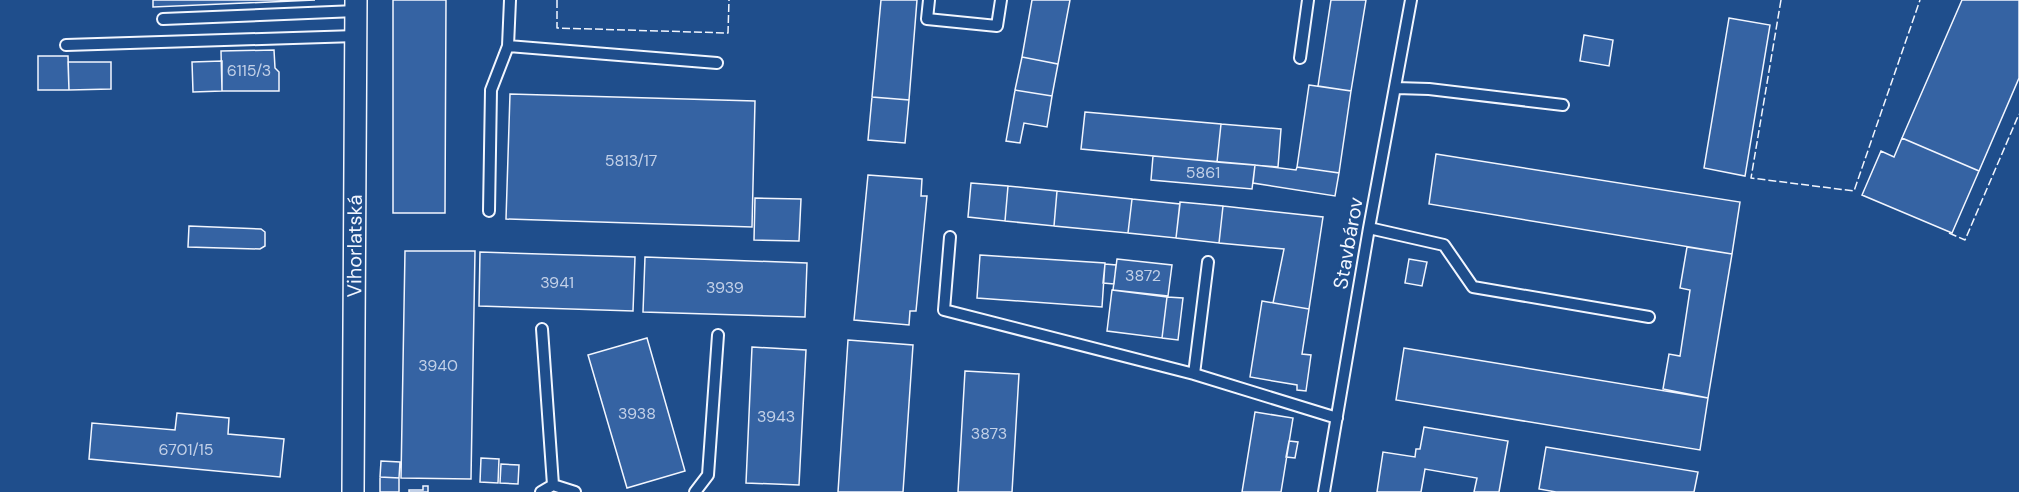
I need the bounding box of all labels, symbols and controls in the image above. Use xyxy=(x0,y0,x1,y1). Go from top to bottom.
house number: 6115/3 xyxy=(227,60,271,81)
house number: 5813/17 xyxy=(605,150,657,171)
house number: 5861 xyxy=(1186,162,1220,183)
street label: Vihorlatská xyxy=(341,195,368,298)
street label: Stavbárov xyxy=(1327,195,1369,291)
house number: 3872 xyxy=(1125,265,1161,286)
house number: 3941 xyxy=(540,272,574,293)
house number: 3939 xyxy=(706,277,744,298)
house number: 3940 xyxy=(418,355,458,376)
house number: 3938 xyxy=(618,403,656,424)
house number: 3943 xyxy=(757,406,795,427)
house number: 3873 xyxy=(971,423,1007,444)
house number: 6701/15 xyxy=(159,439,213,460)

